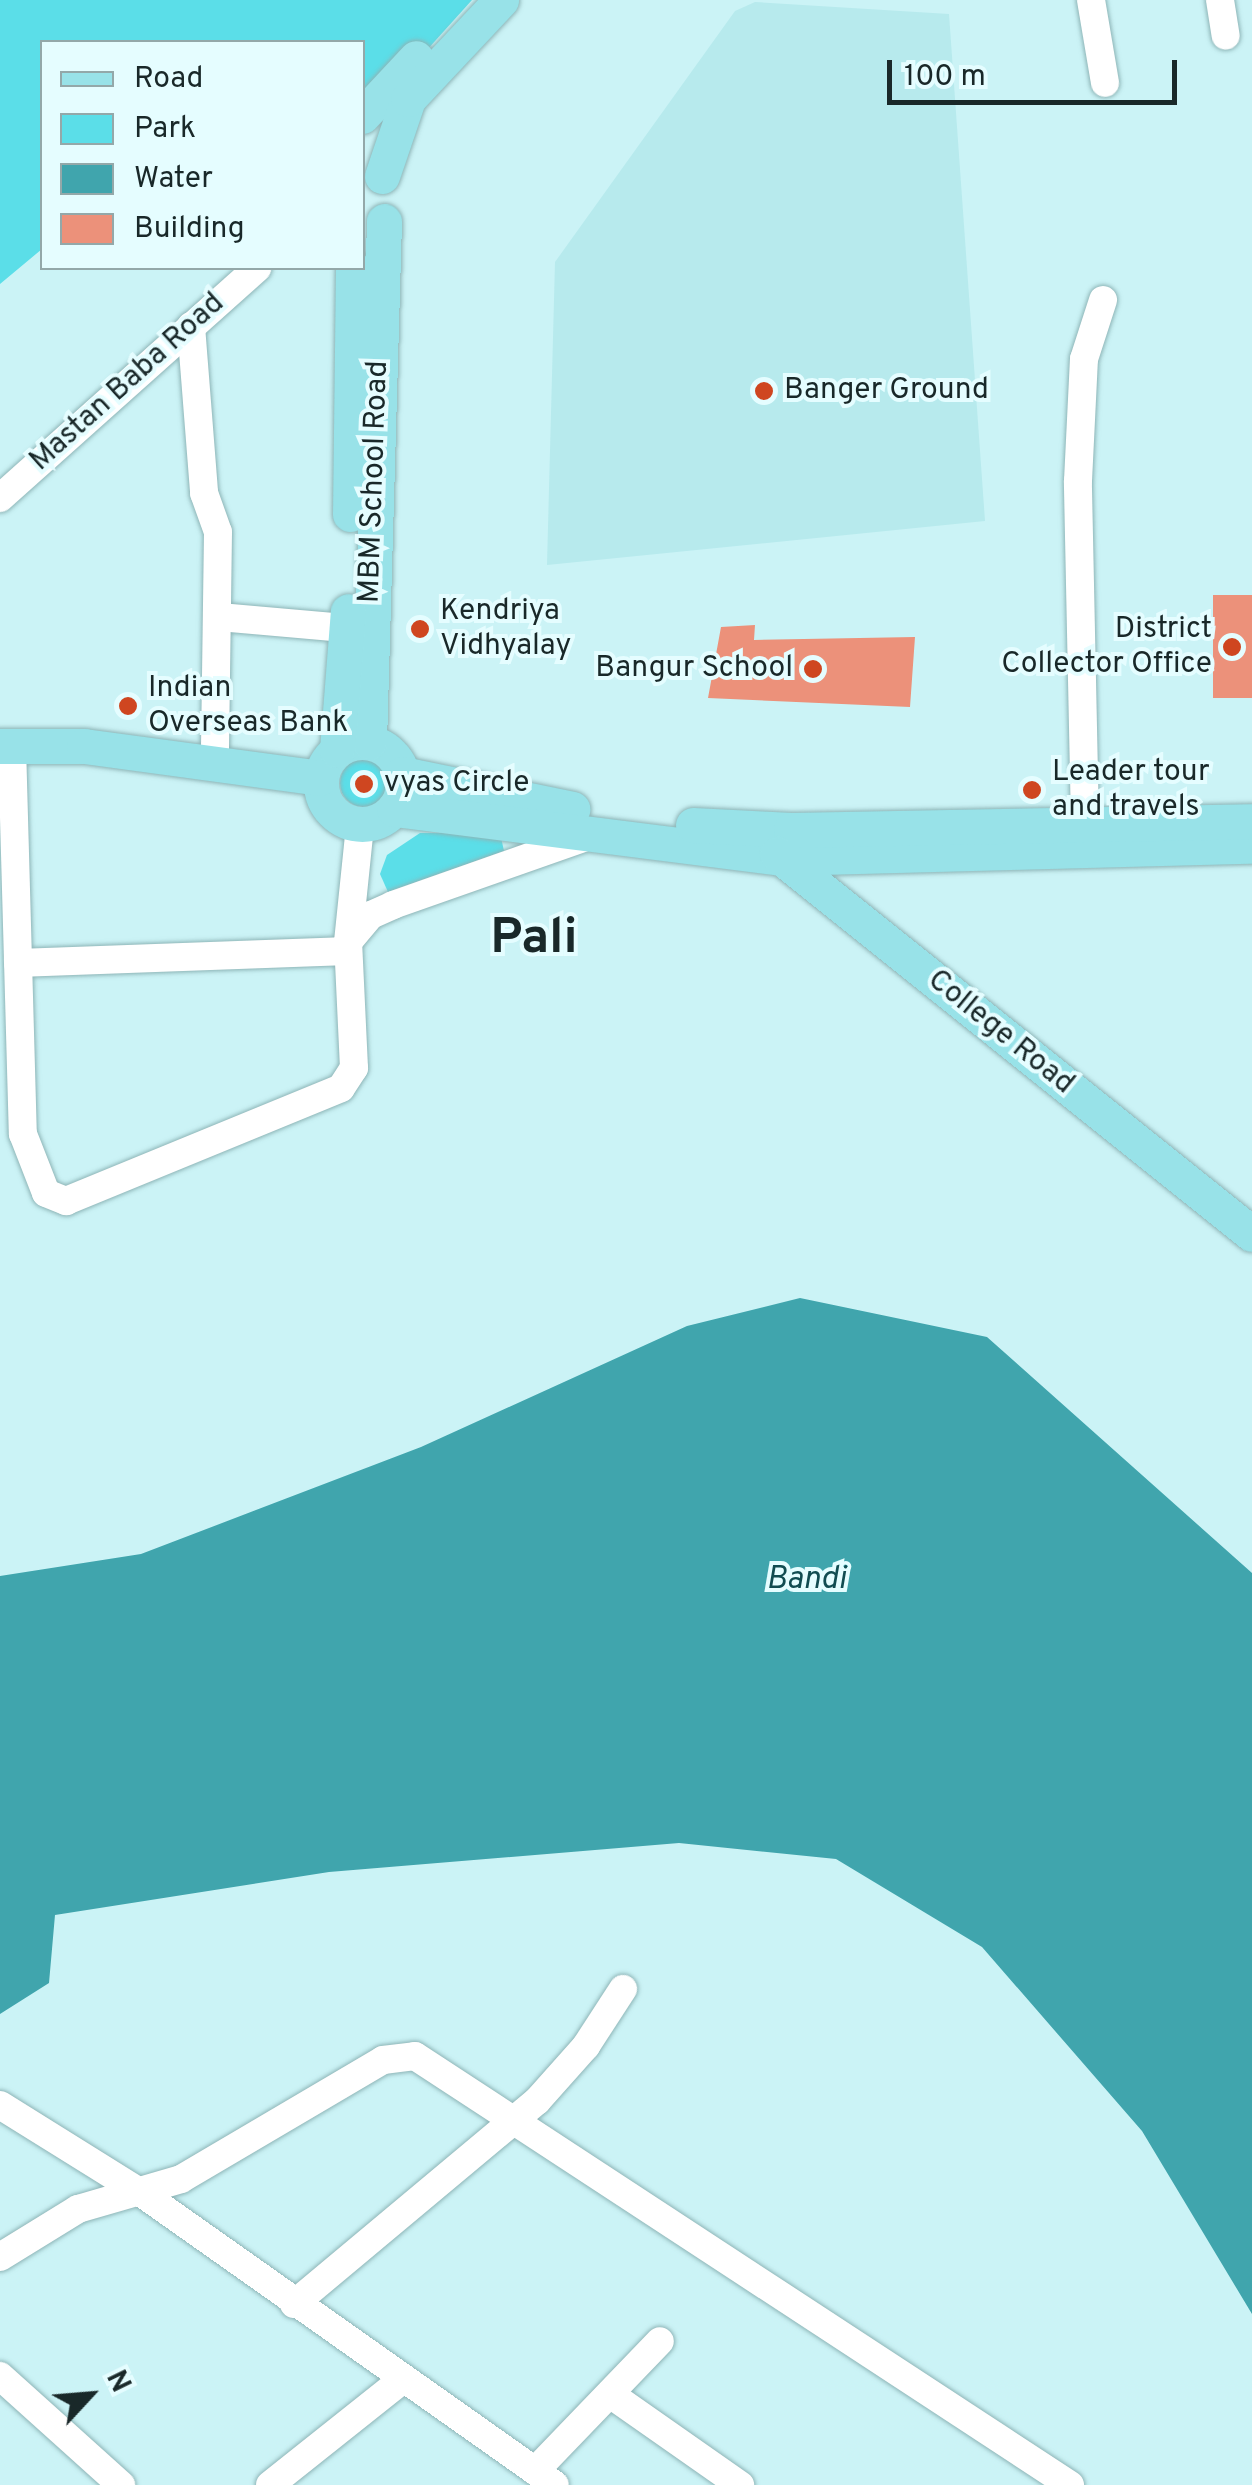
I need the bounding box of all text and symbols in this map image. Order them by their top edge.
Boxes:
legend [40,40,365,270]
scale bar [892,40,1182,102]
text: 100 m [904,59,986,96]
text: Road [134,61,203,98]
text: Park [134,111,196,148]
text: Water [134,161,213,198]
text: Building [134,211,245,248]
street label: Mastan Baba Road [23,286,233,480]
street label: MBM School Road [353,360,397,604]
place label: Banger Ground [784,373,989,409]
marker: Banger Ground [753,380,775,402]
place label: Kendriya Vidhyalay [440,594,571,664]
place label: District Collector Office [1001,612,1212,682]
marker: Kendriya Vidhyalay [409,618,431,640]
marker: District Collector Office [1221,636,1243,658]
place label: Bangur School [595,651,793,687]
marker: Bangur School [802,658,824,680]
place label: Indian Overseas Bank [148,671,348,742]
marker: Indian Overseas Bank [117,695,139,717]
place label: Leader tour and travels [1052,755,1210,826]
place label: vyas Circle [384,766,529,802]
marker: vyas Circle [353,773,375,795]
marker: Leader tour and travels [1021,779,1043,801]
district label: Pali [490,910,578,970]
street label: College Road [919,963,1081,1103]
water label: Bandi [766,1561,846,1599]
north arrow [40,2345,140,2445]
text: N [96,2365,138,2399]

